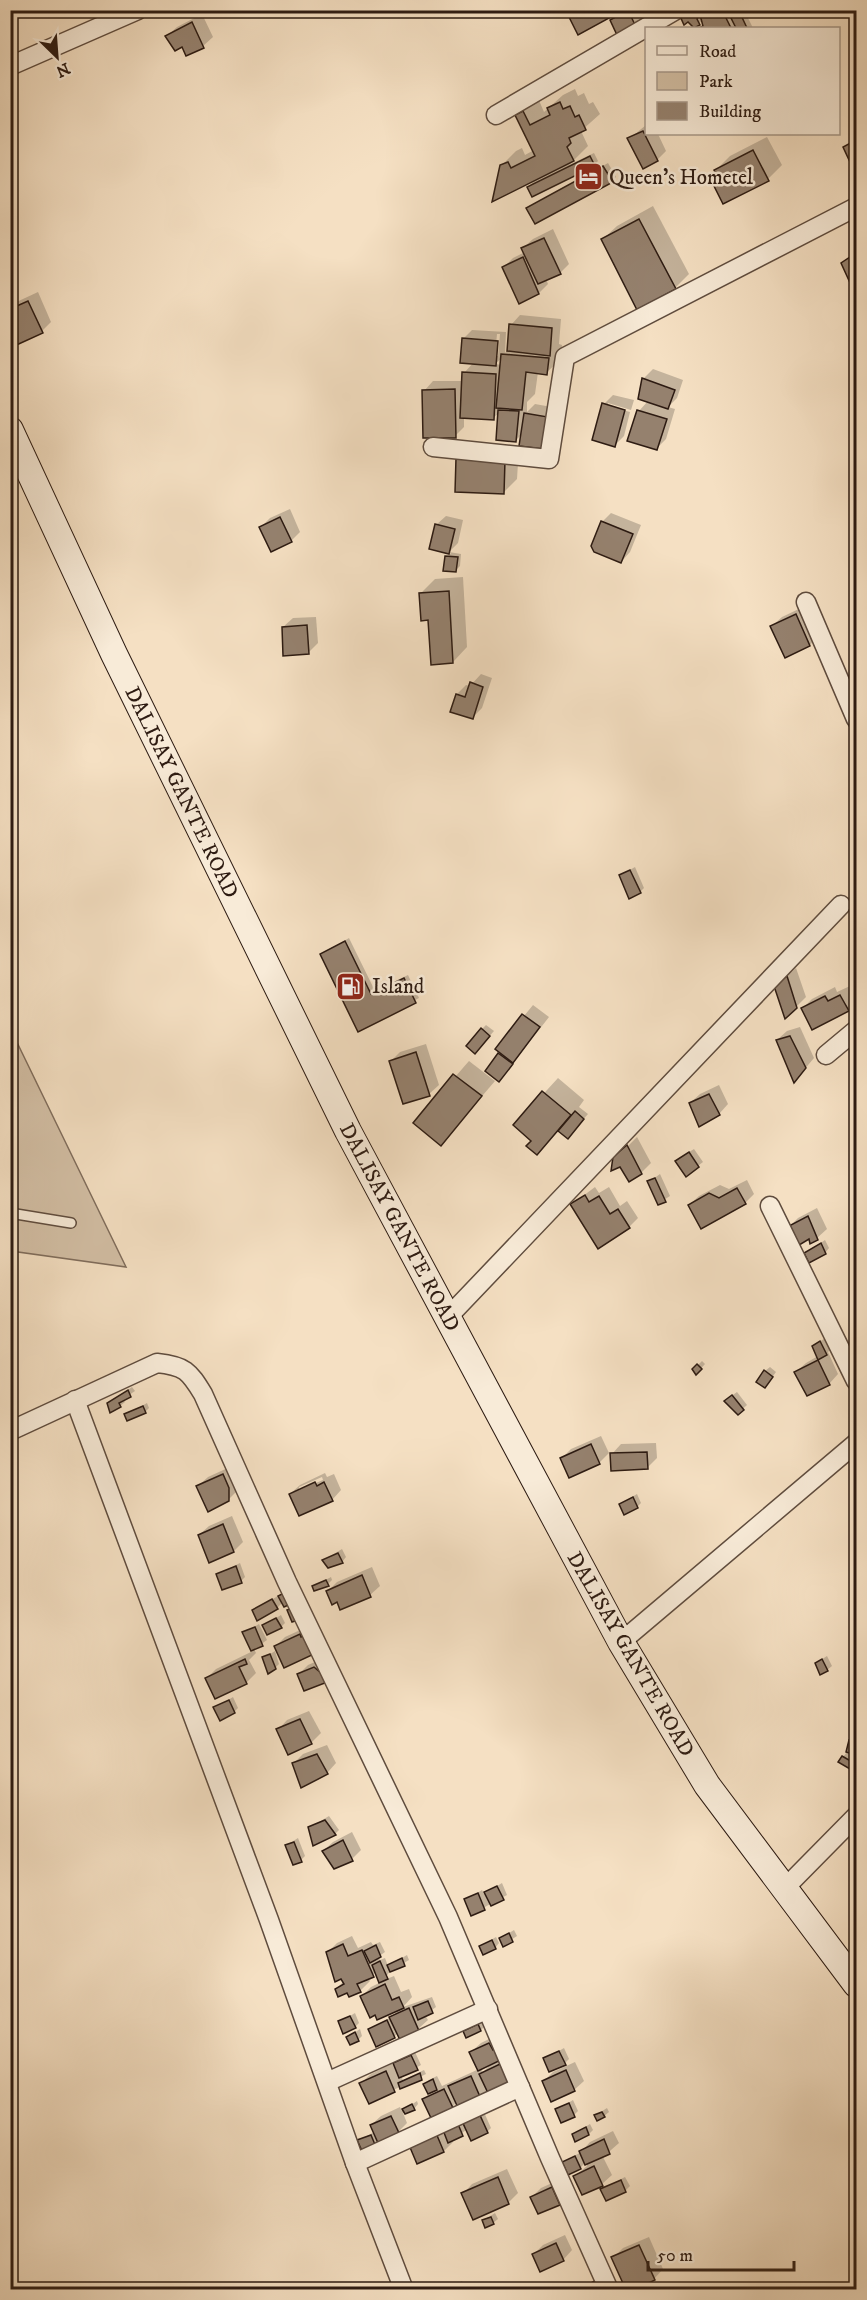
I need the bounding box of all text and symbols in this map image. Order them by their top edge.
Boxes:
north arrow [27,27,87,87]
legend [645,27,840,135]
text: Road [699,41,736,63]
text: N [53,58,73,82]
text: Park [699,71,733,93]
text: Building [699,101,761,123]
hotel icon: Queen's Hometel [572,161,604,193]
place label: Queen's Hometel [609,165,754,191]
street label: DALISAY GANTE ROAD [118,682,244,903]
fuel station icon: Island [335,970,367,1002]
place label: Island [372,974,425,1000]
street label: DALISAY GANTE ROAD [333,1119,465,1336]
street label: DALISAY GANTE ROAD [561,1547,699,1762]
scale bar [648,2234,794,2272]
text: 50 m [657,2245,693,2267]

